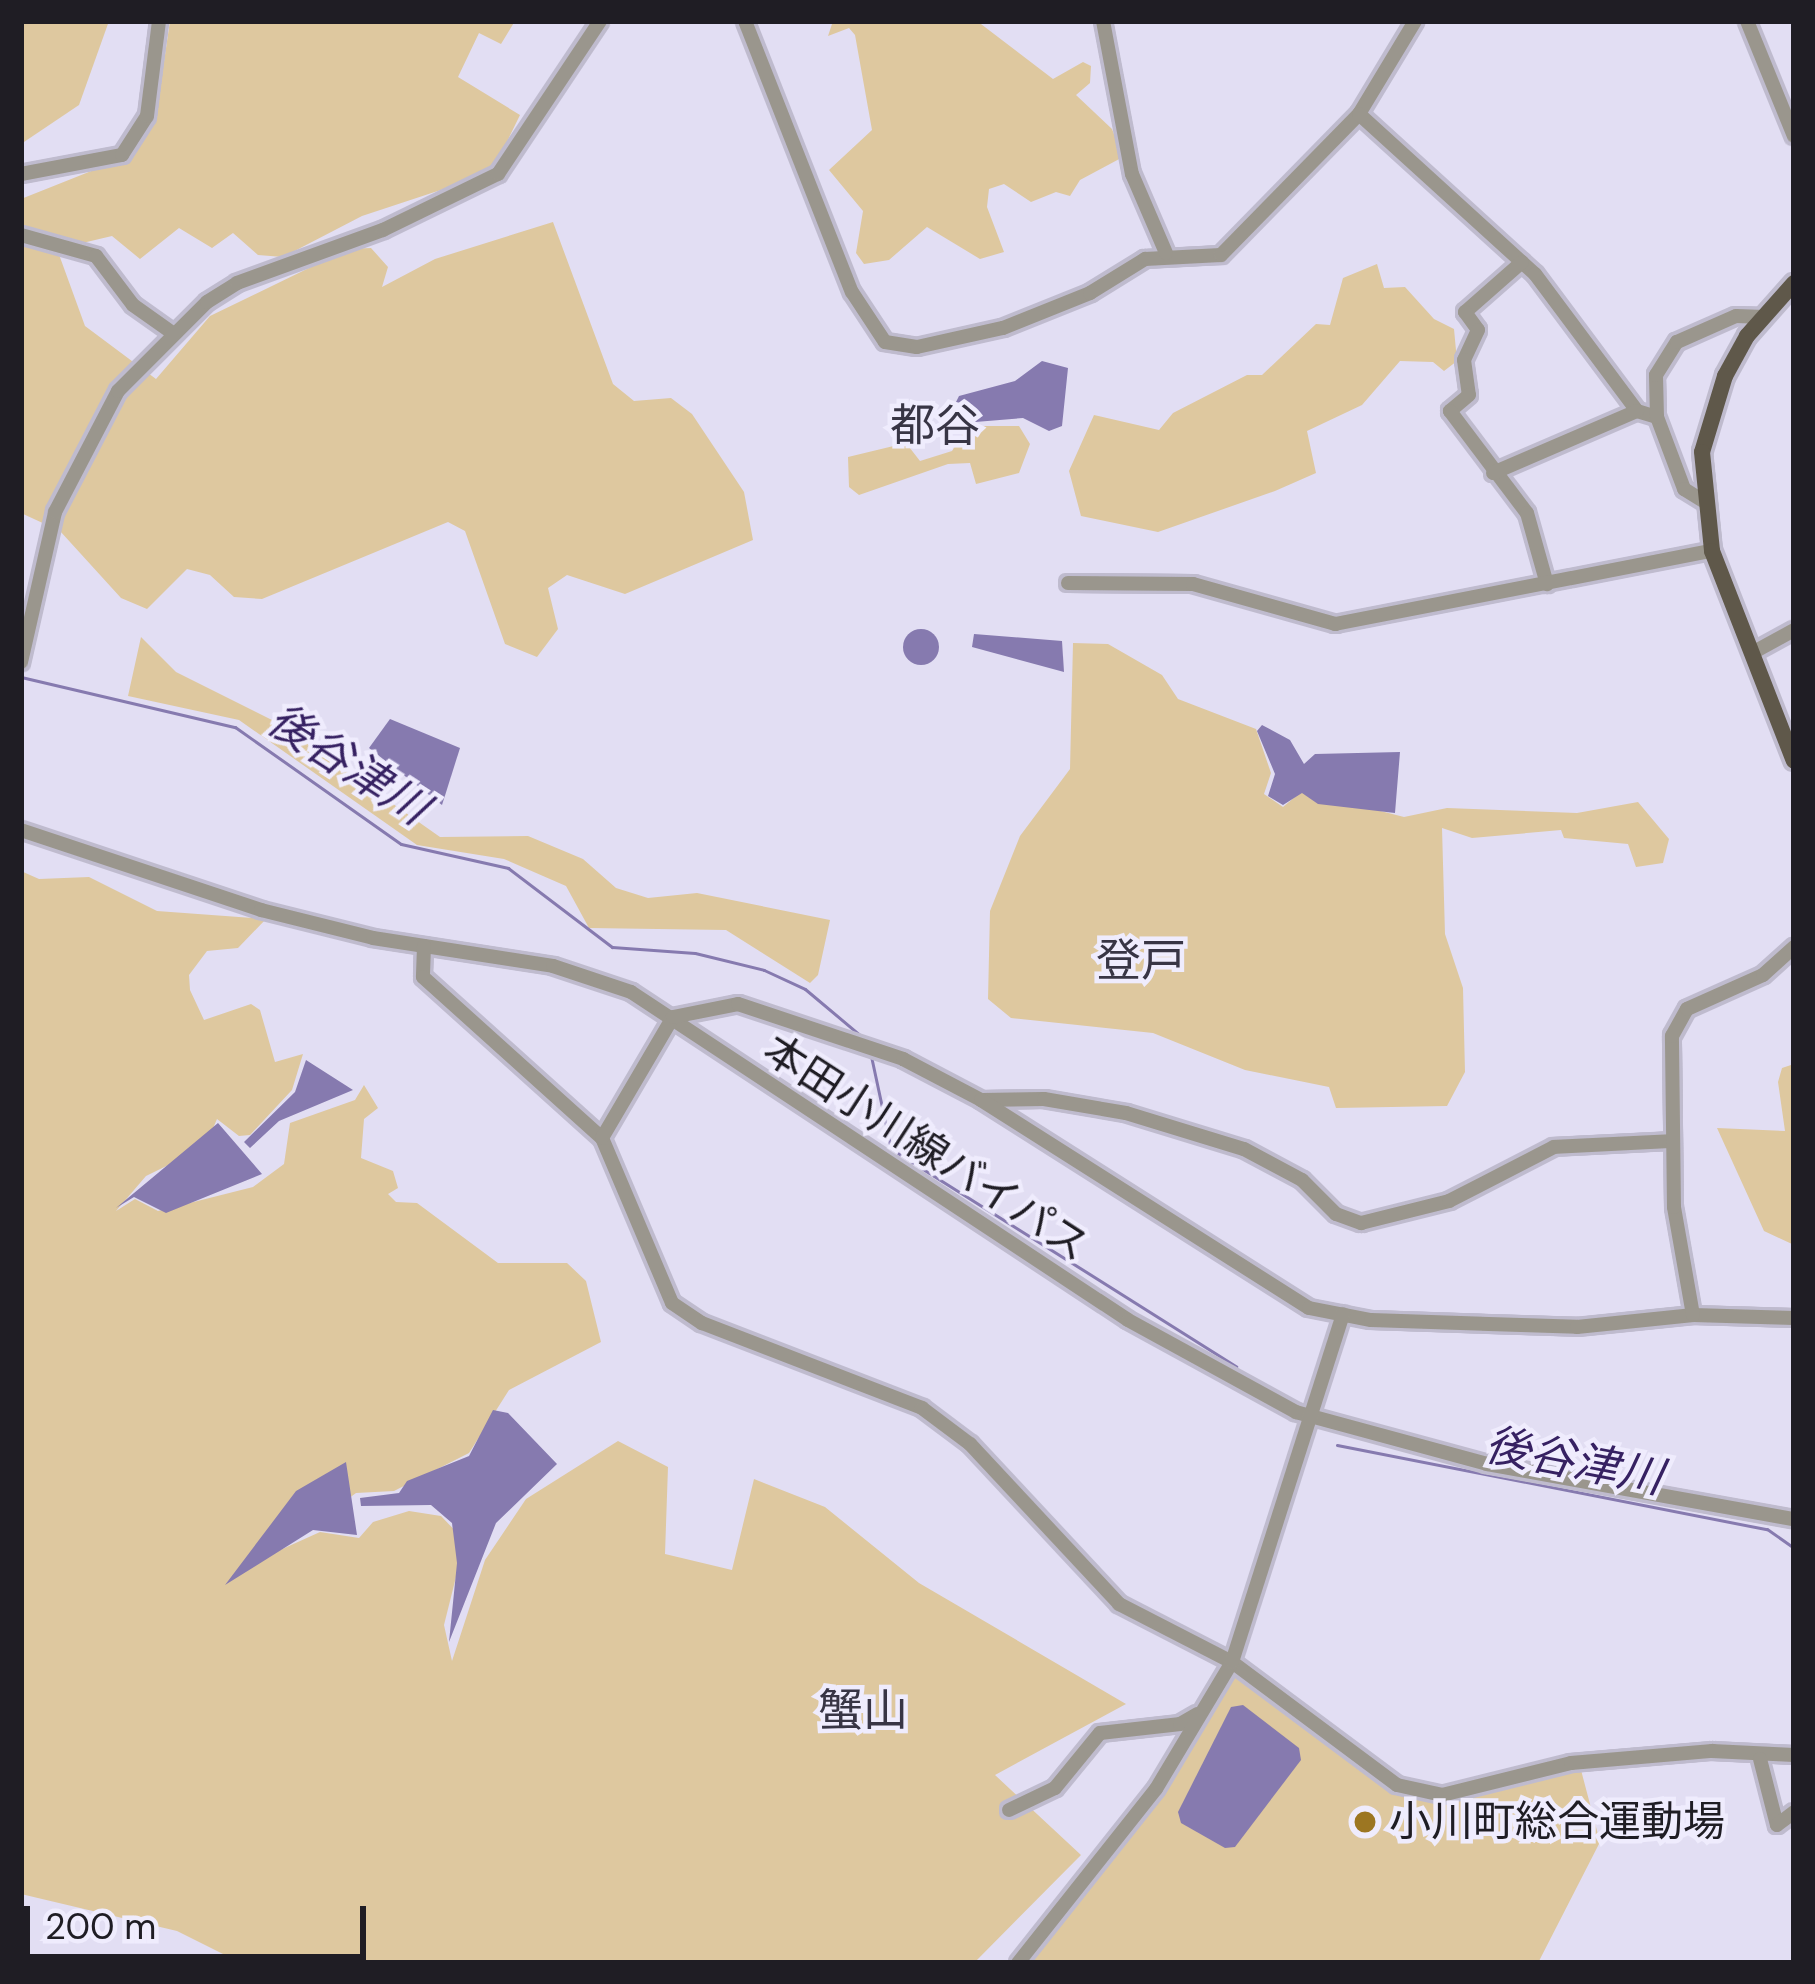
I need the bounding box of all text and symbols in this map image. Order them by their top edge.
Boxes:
district label: 都谷 [890,399,980,453]
water label: 後谷津川 [258,692,438,836]
district label: 登戸 [1096,934,1186,988]
street label: 本田小川線バイパス [754,1024,1098,1272]
water label: 後谷津川 [1481,1417,1667,1505]
district label: 蟹山 [818,1684,908,1738]
place label: 小川町総合運動場 [1389,1797,1725,1847]
marker: 小川町総合運動場 [1352,1809,1378,1835]
scale bar [30,1882,372,1956]
text: 200 m [45,1903,156,1950]

